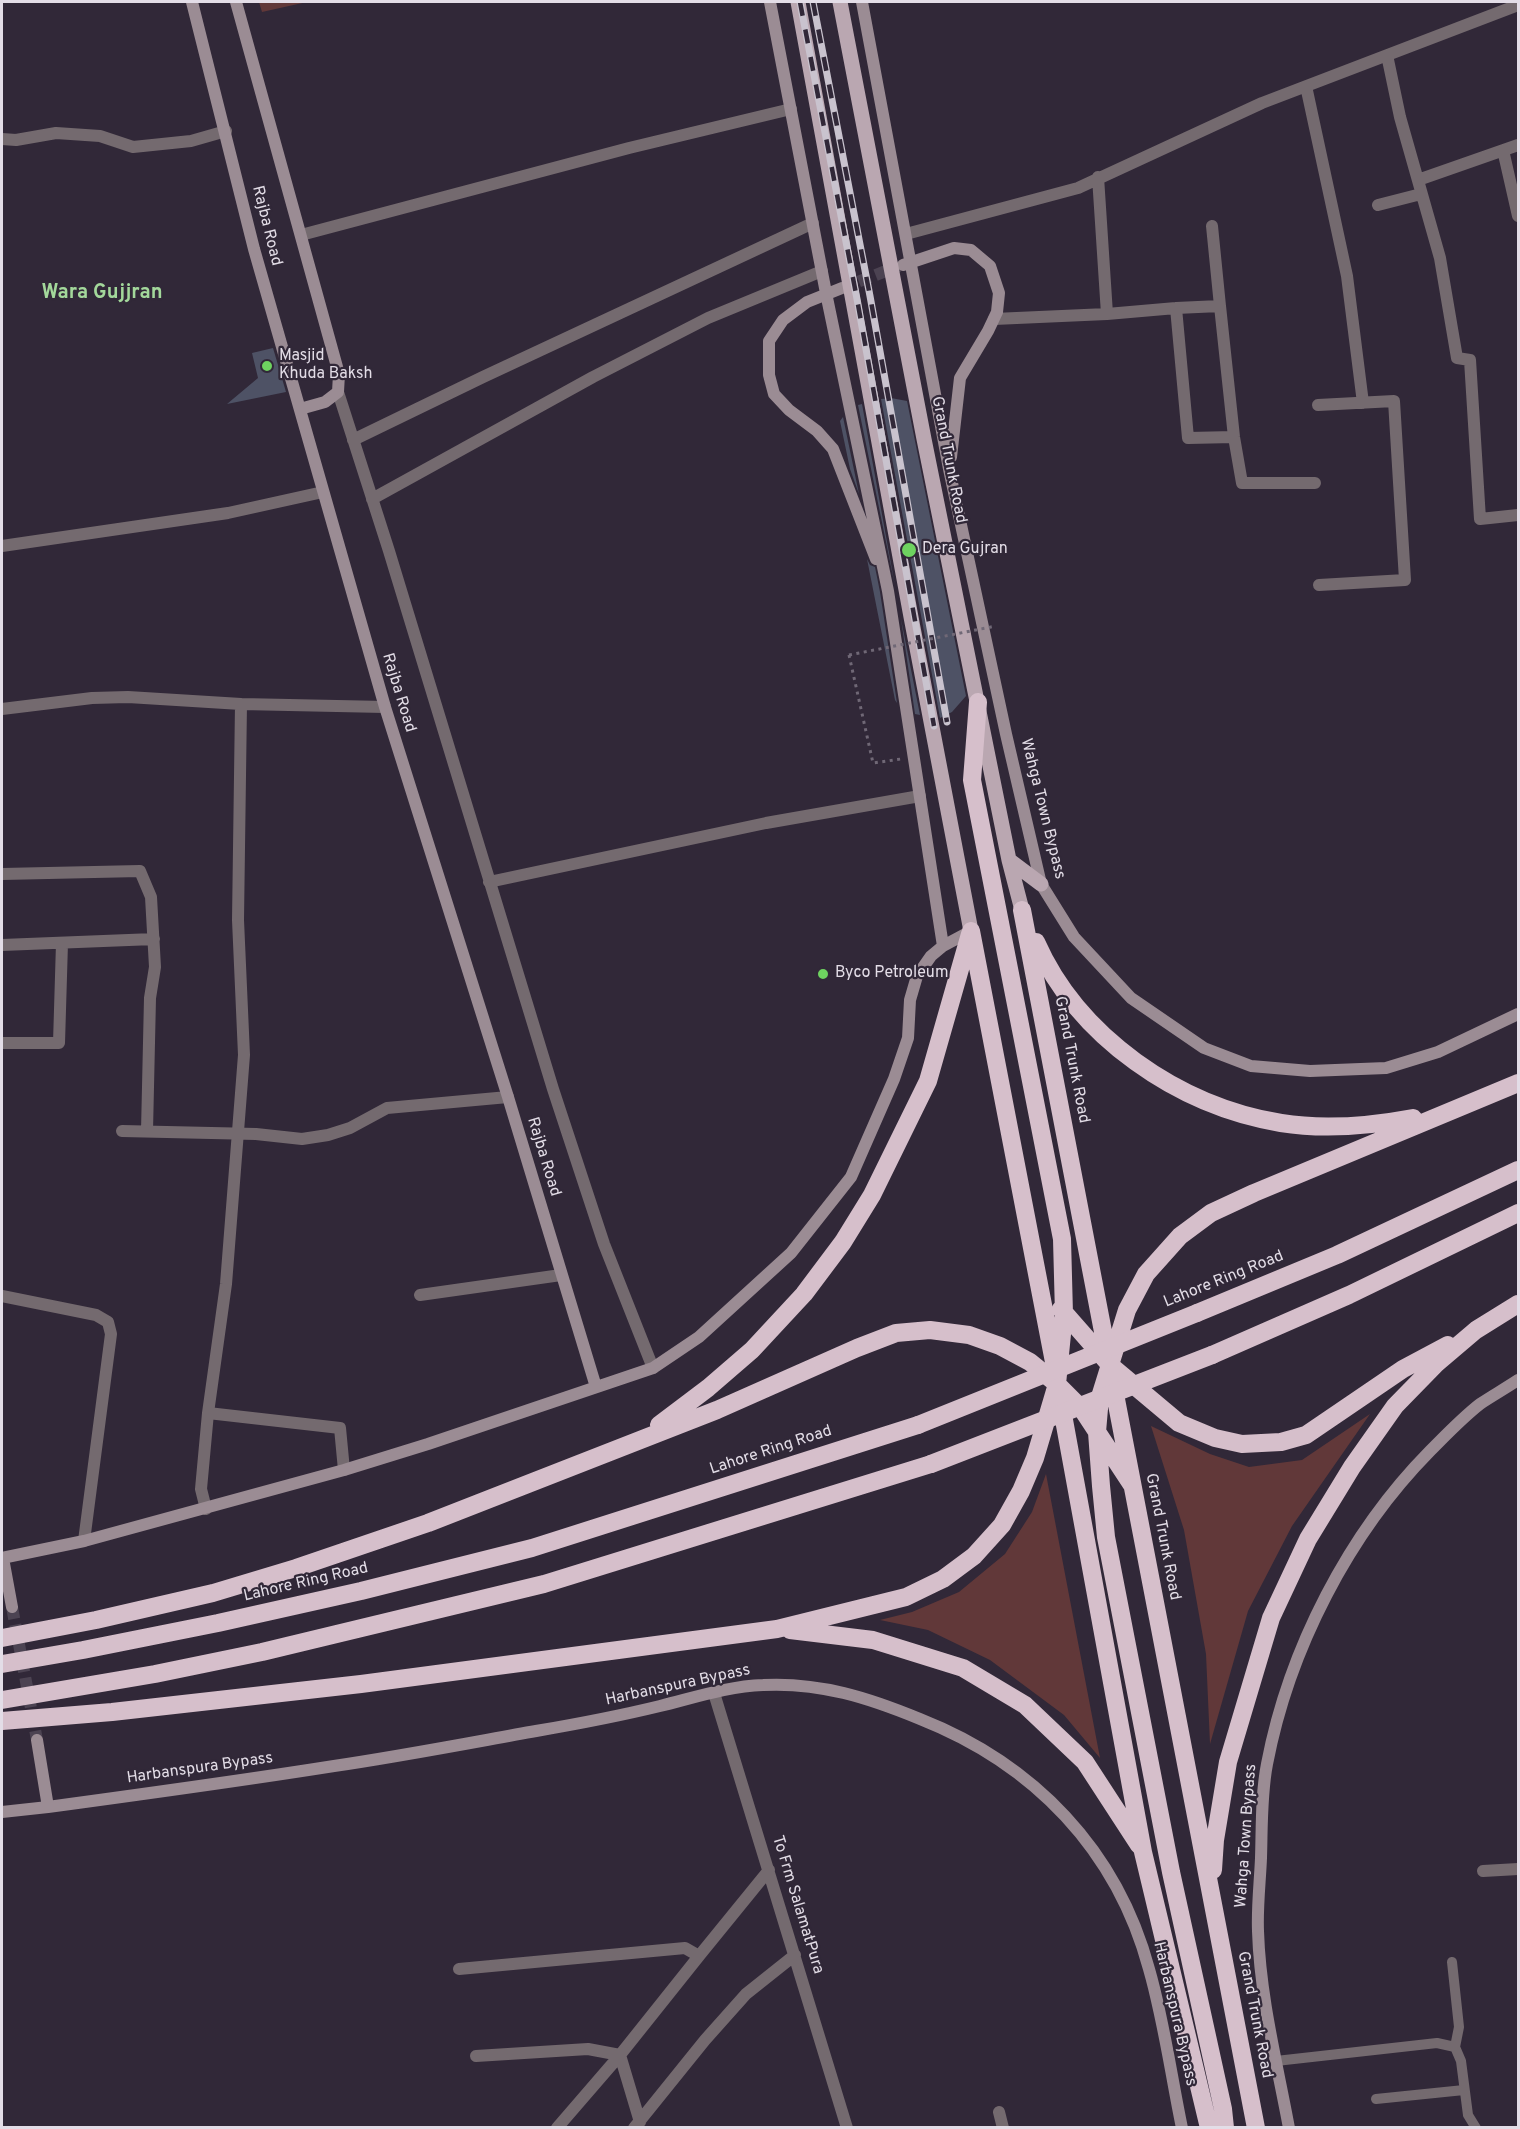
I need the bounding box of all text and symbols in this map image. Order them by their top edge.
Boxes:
street label: Rajba Road [247,184,285,268]
district label: Wara Gujjran [41,282,163,306]
place label: Masjid Khuda Baksh [279,347,372,385]
marker: Masjid Khuda Baksh [260,359,274,373]
street label: Grand Trunk Road [926,395,970,525]
place label: Dera Gujran [922,540,1008,560]
marker: Dera Gujran [900,541,918,559]
street label: Rajba Road [377,651,419,735]
street label: Wahga Town Bypass [1015,737,1069,881]
place label: Byco Petroleum [835,964,948,984]
marker: Byco Petroleum [816,967,830,981]
street label: Grand Trunk Road [1049,995,1093,1125]
street label: Rajba Road [522,1115,564,1199]
street label: Lahore Ring Road [1161,1247,1287,1313]
street label: Lahore Ring Road [707,1422,835,1480]
street label: Grand Trunk Road [1140,1472,1184,1602]
street label: Lahore Ring Road [242,1559,370,1607]
street label: Harbanspura Bypass [604,1661,752,1711]
street label: Harbanspura Bypass [126,1749,274,1789]
street label: Wahga Town Bypass [1232,1763,1262,1909]
street label: To Frm SalamatPura [767,1833,827,1977]
street label: Harbanspura Bypass [1148,1940,1200,2088]
street label: Grand Trunk Road [1232,1950,1276,2080]

